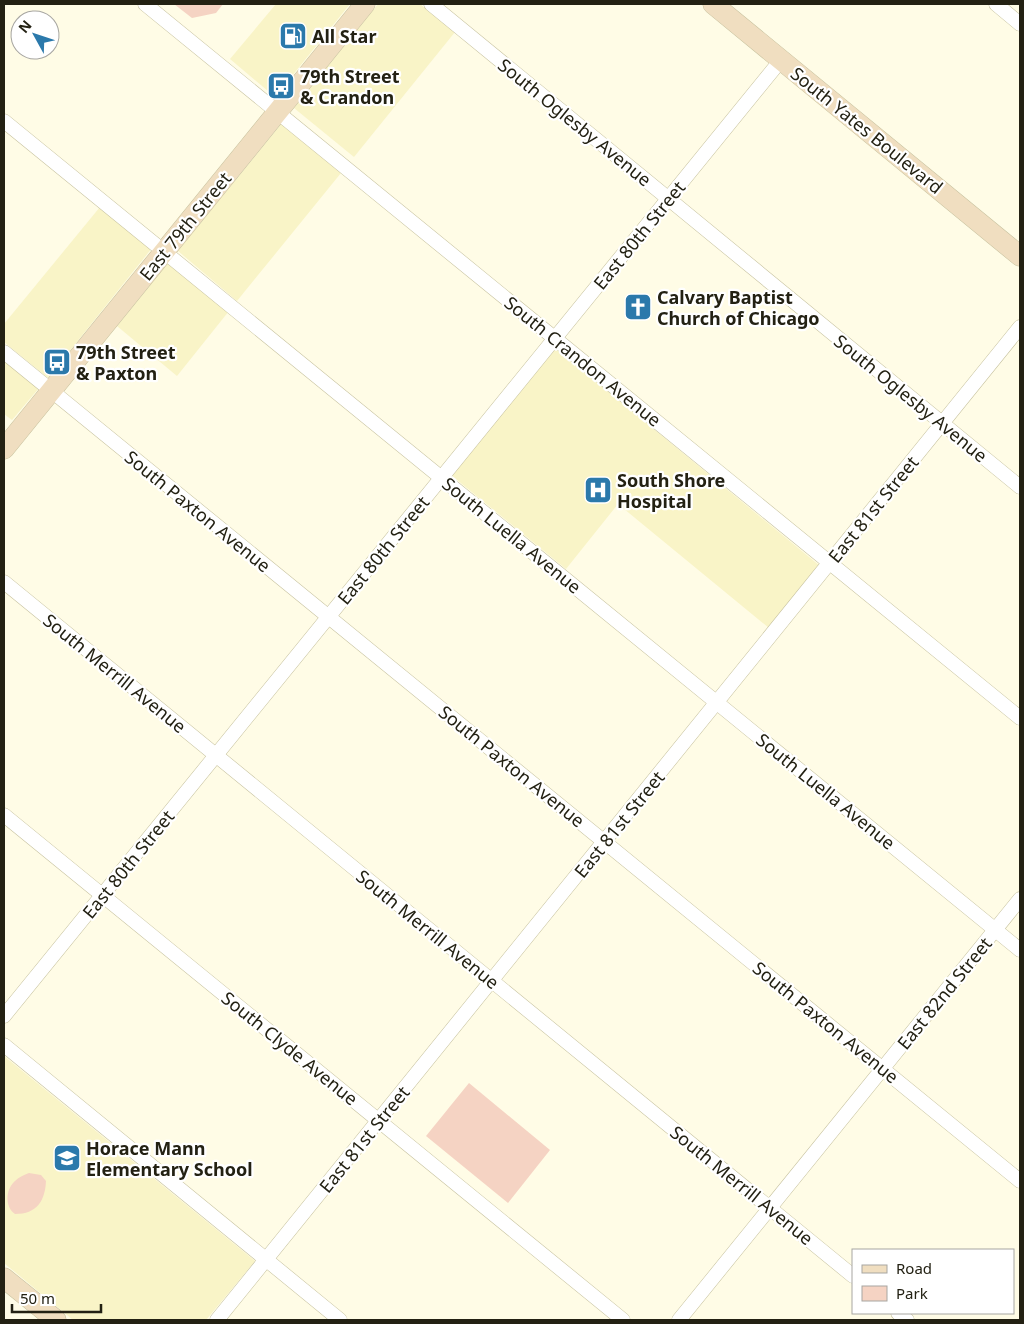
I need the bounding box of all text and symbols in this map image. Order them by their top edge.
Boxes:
north arrow [10,10,60,60]
text: N [14,16,36,37]
fuel station icon: All Star [278,21,308,51]
place label: All Star [312,24,376,48]
street label: South Oglesby Avenue [493,53,657,191]
street label: South Yates Boulevard [786,61,948,199]
place label: 79th Street & Crandon [300,64,400,109]
bus stop icon: 79th Street & Crandon [266,71,296,101]
street label: East 79th Street [134,166,237,285]
street label: East 80th Street [588,175,691,294]
place label: Calvary Baptist Church of Chicago [657,285,820,330]
street label: South Crandon Avenue [500,290,666,432]
church icon: Calvary Baptist Church of Chicago [623,292,653,322]
street label: South Oglesby Avenue [829,329,993,467]
place label: 79th Street & Paxton [76,340,176,385]
bus stop icon: 79th Street & Paxton [42,347,72,377]
street label: South Paxton Avenue [120,445,276,577]
street label: East 81st Street [823,450,924,567]
place label: South Shore Hospital [617,468,725,513]
street label: South Luella Avenue [438,471,586,599]
hospital icon: South Shore Hospital [583,475,613,505]
street label: East 80th Street [332,490,435,609]
street label: South Merrill Avenue [39,608,191,738]
street label: South Paxton Avenue [434,700,590,832]
street label: South Luella Avenue [752,727,900,855]
street label: East 81st Street [569,765,670,882]
street label: East 80th Street [77,804,180,923]
street label: South Merrill Avenue [352,864,504,994]
street label: East 82nd Street [891,932,997,1054]
street label: South Paxton Avenue [748,956,904,1088]
street label: South Clyde Avenue [217,986,363,1110]
street label: East 81st Street [314,1080,415,1197]
street label: South Merrill Avenue [666,1120,818,1250]
place label: Horace Mann Elementary School [86,1136,253,1181]
school or university icon: Horace Mann Elementary School [52,1143,82,1173]
legend [852,1249,1014,1314]
text: Road [896,1258,932,1278]
scale bar [12,1282,101,1314]
text: Park [896,1283,928,1303]
text: 50 m [20,1288,55,1308]

